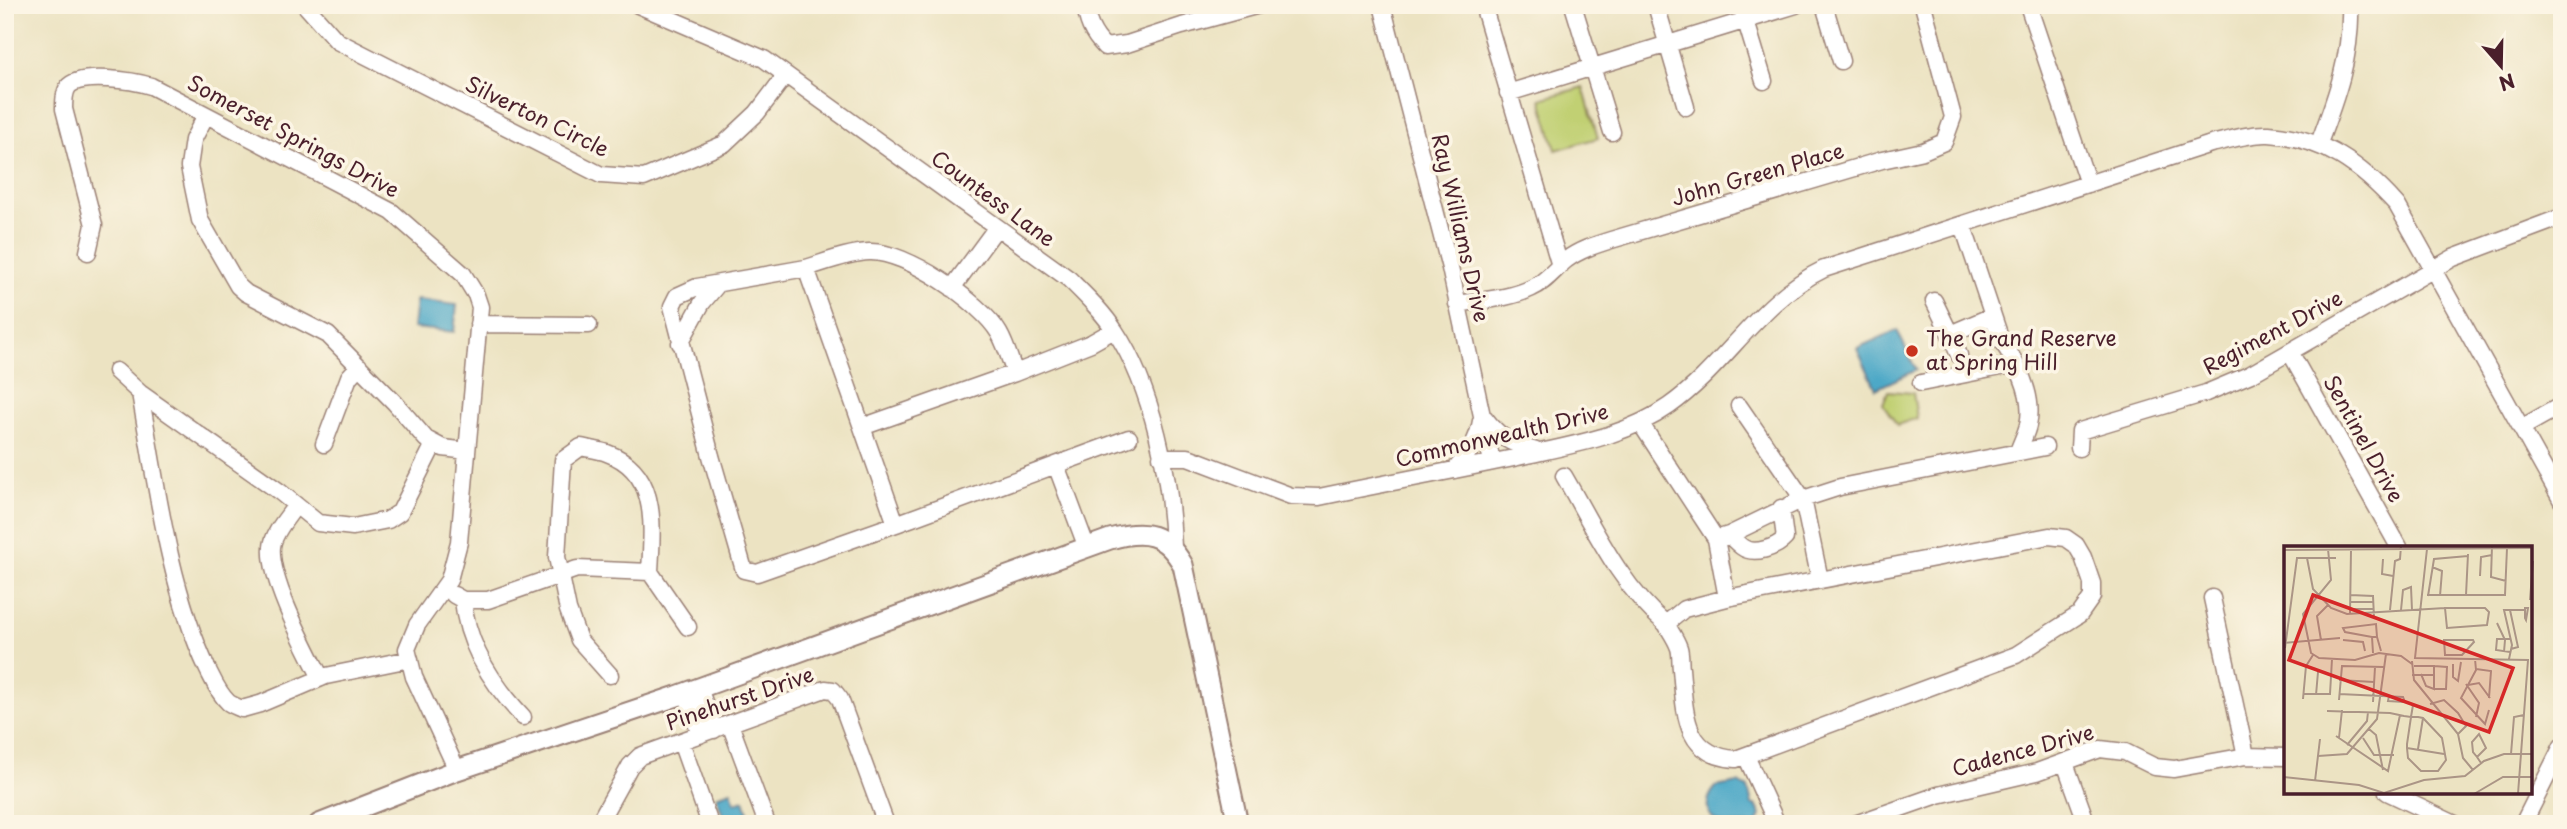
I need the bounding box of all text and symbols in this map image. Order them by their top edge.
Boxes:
north arrow [2466,32,2536,102]
street label: Somerset Springs Drive [182,66,405,205]
street label: Silverton Circle [461,67,615,164]
text: N [2495,67,2519,99]
street label: Ray Williams Drive [1425,130,1499,325]
street label: John Green Place [1667,133,1847,213]
street label: Countess Lane [925,141,1063,254]
street label: Regiment Drive [2196,281,2348,382]
place label: The Grand Reserve at Spring Hill [1926,321,2117,377]
marker: The Grand Reserve at Spring Hill [1904,343,1920,359]
street label: Sentinel Drive [2317,369,2413,508]
street label: Commonwealth Drive [1392,394,1611,474]
inset map [2284,546,2532,794]
street label: Pinehurst Drive [661,657,818,737]
street label: Cadence Drive [1948,715,2097,783]

